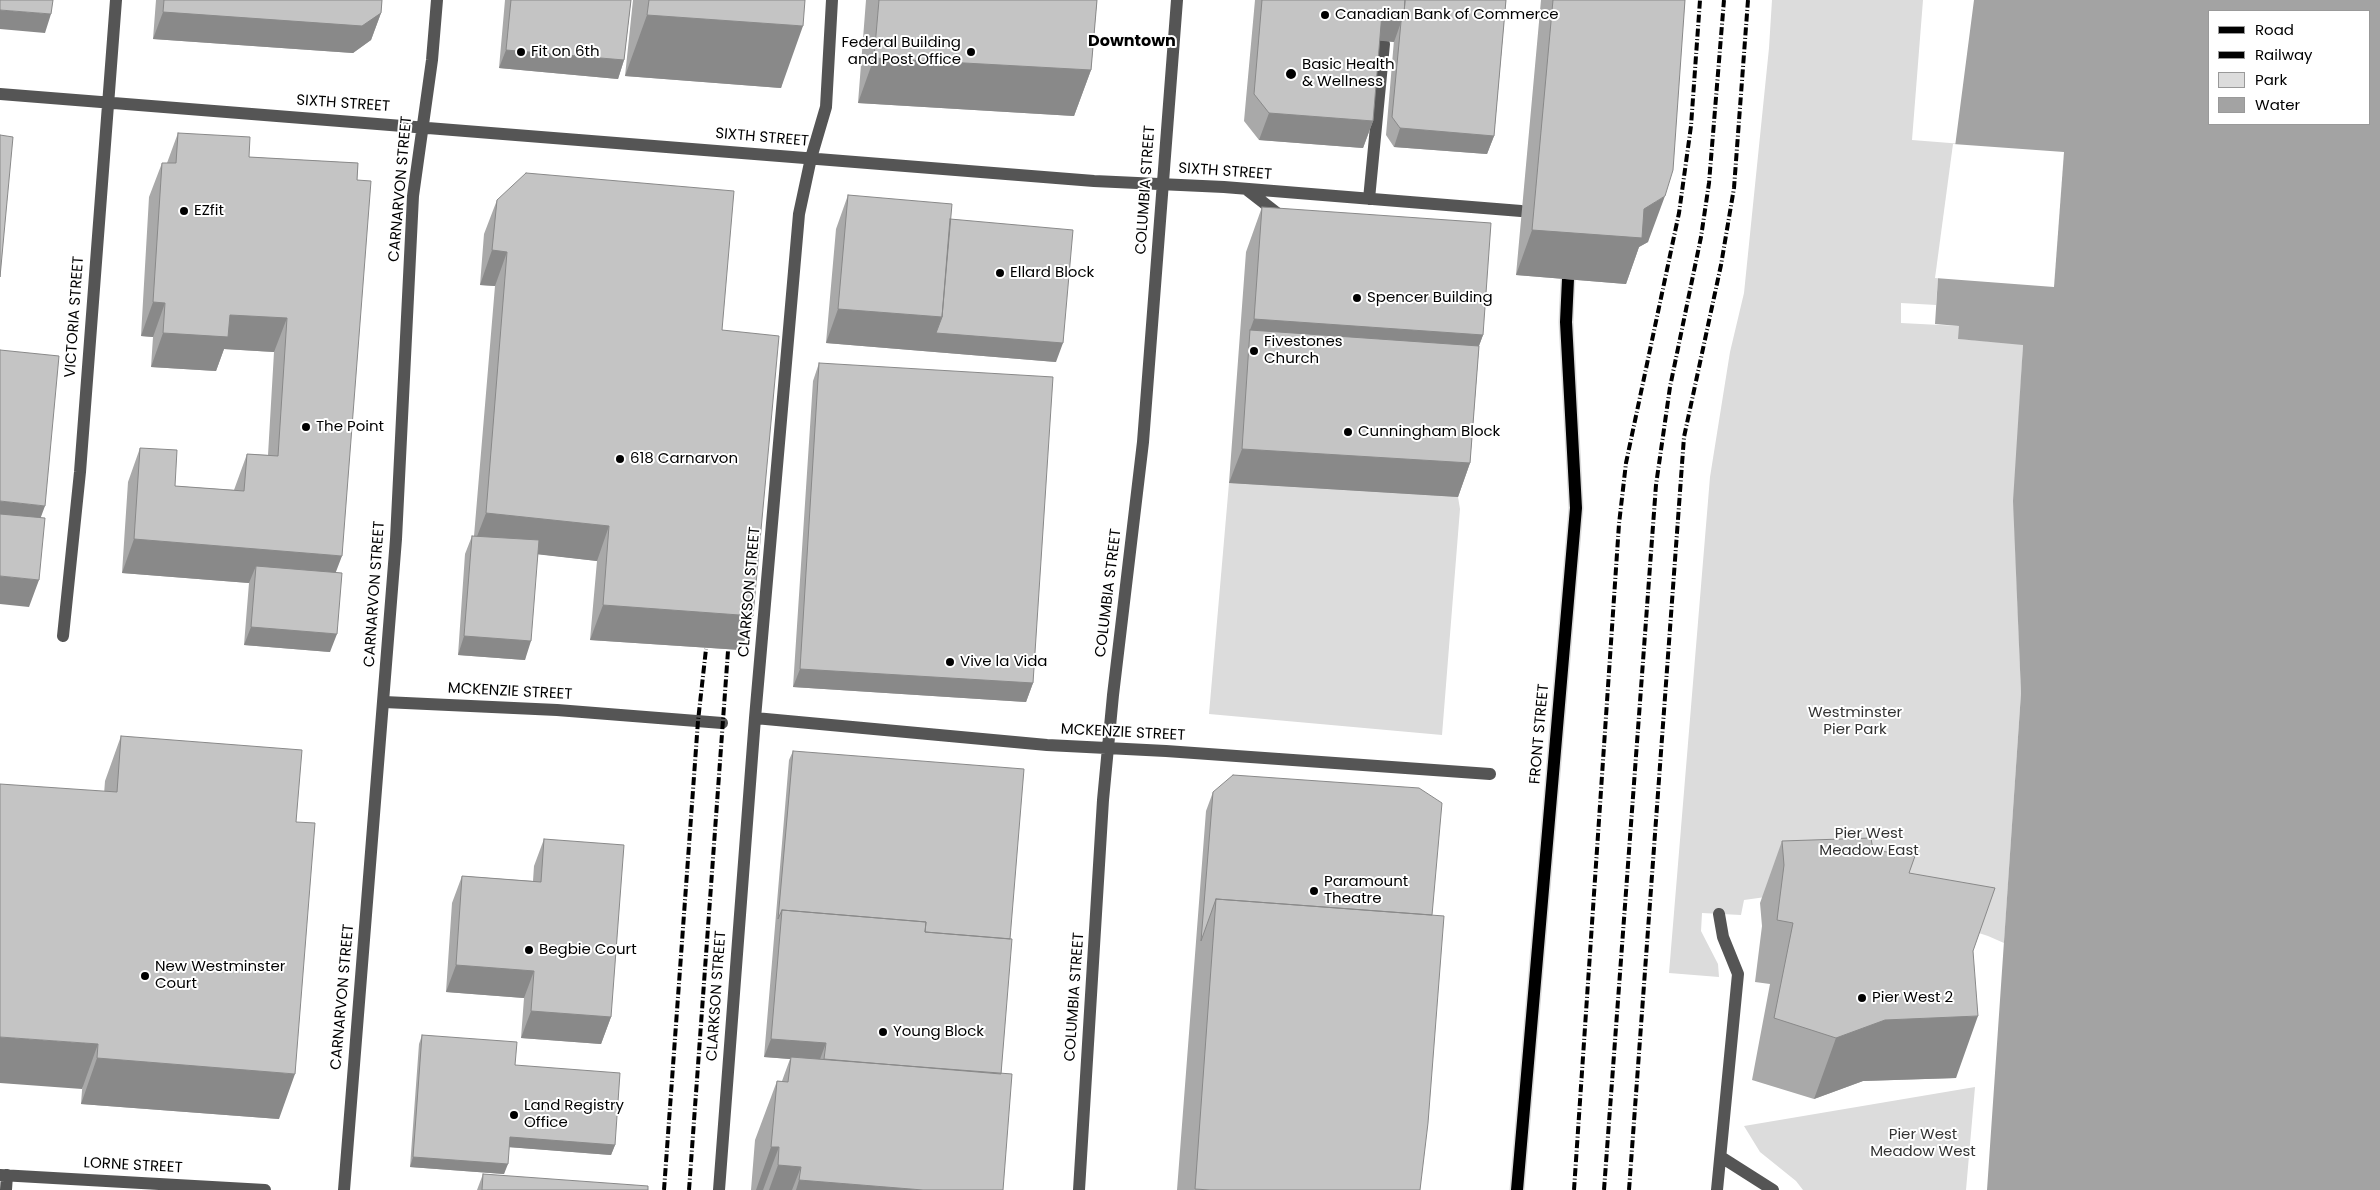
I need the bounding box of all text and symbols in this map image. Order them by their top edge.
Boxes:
place label: Canadian Bank of Commerce [1335,6,1559,24]
marker: Canadian Bank of Commerce [1319,9,1331,21]
legend [2208,10,2370,125]
text: Road [2255,19,2294,40]
district label: Downtown [1088,32,1176,52]
place label: Federal Building and Post Office [842,34,961,69]
place label: Fit on 6th [531,43,600,61]
text: Railway [2255,44,2313,65]
marker: Fit on 6th [515,46,527,58]
marker: Federal Building and Post Office [965,46,977,58]
place label: Basic Health & Wellness [1302,56,1395,91]
marker: Basic Health & Wellness [1284,67,1298,81]
text: Park [2255,69,2287,90]
street label: SIXTH STREET [296,92,390,116]
text: Water [2255,94,2300,115]
street label: CARNARVON STREET [386,115,416,263]
street label: SIXTH STREET [714,125,810,151]
street label: COLUMBIA STREET [1133,125,1159,255]
street label: SIXTH STREET [1178,160,1272,184]
place label: EZfit [194,202,224,220]
marker: EZfit [178,205,190,217]
street label: VICTORIA STREET [62,256,88,378]
place label: Ellard Block [1010,264,1094,282]
marker: Ellard Block [994,267,1006,279]
place label: Spencer Building [1367,289,1493,307]
marker: Spencer Building [1351,292,1363,304]
place label: Fivestones Church [1264,333,1343,368]
marker: Fivestones Church [1248,345,1260,357]
place label: The Point [316,418,384,436]
marker: The Point [300,421,312,433]
place label: Cunningham Block [1358,423,1500,441]
marker: Cunningham Block [1342,426,1354,438]
place label: 618 Carnarvon [630,450,738,468]
marker: 618 Carnarvon [614,453,626,465]
street label: CARNARVON STREET [361,520,389,668]
street label: CLARKSON STREET [735,526,765,658]
street label: COLUMBIA STREET [1092,528,1126,658]
place label: Vive la Vida [960,653,1047,671]
marker: Vive la Vida [944,656,956,668]
street label: MCKENZIE STREET [447,680,573,704]
street label: FRONT STREET [1527,683,1553,785]
park label: Westminster Pier Park [1808,704,1902,739]
street label: MCKENZIE STREET [1060,721,1186,745]
park label: Pier West Meadow East [1819,825,1919,860]
place label: Paramount Theatre [1324,873,1408,908]
marker: Paramount Theatre [1308,885,1320,897]
street label: CARNARVON STREET [328,923,358,1071]
street label: CLARKSON STREET [703,930,731,1062]
street label: COLUMBIA STREET [1062,932,1088,1062]
place label: Begbie Court [539,941,637,959]
marker: Begbie Court [523,944,535,956]
place label: New Westminster Court [155,958,285,993]
marker: New Westminster Court [139,970,151,982]
place label: Pier West 2 [1872,989,1953,1007]
marker: Pier West 2 [1856,992,1868,1004]
place label: Young Block [893,1023,984,1041]
marker: Young Block [877,1026,889,1038]
place label: Land Registry Office [524,1097,624,1132]
marker: Land Registry Office [508,1109,520,1121]
park label: Pier West Meadow West [1870,1126,1976,1161]
street label: LORNE STREET [83,1154,183,1178]

